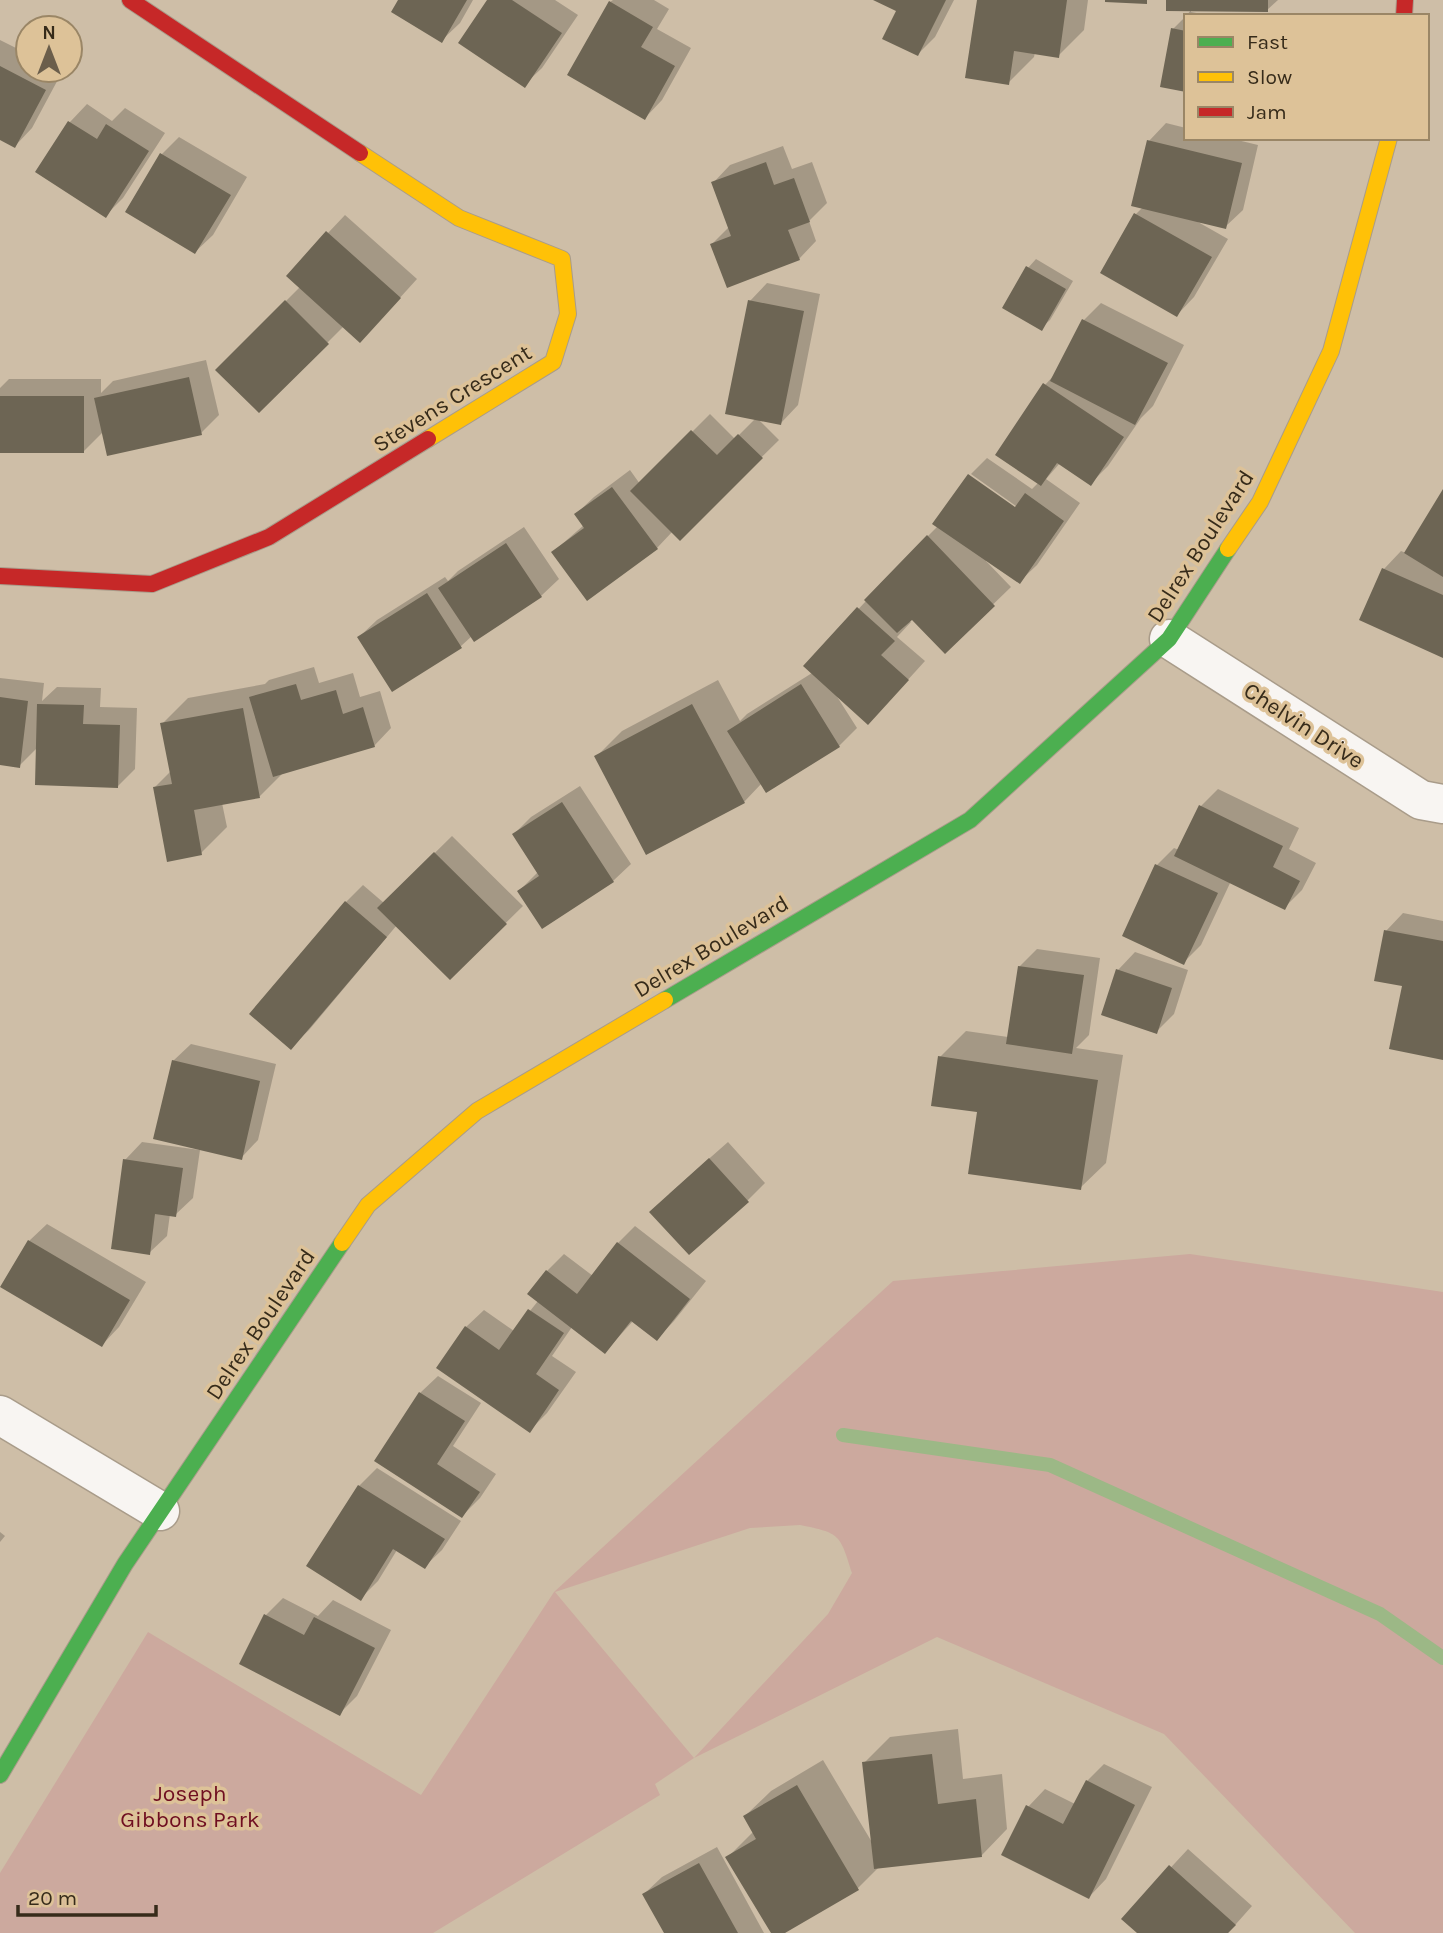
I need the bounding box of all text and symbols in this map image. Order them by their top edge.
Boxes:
north arrow [14,14,84,84]
legend [1184,14,1429,140]
text: N [42,22,56,44]
text: Fast [1247,30,1288,54]
text: Slow [1247,65,1292,89]
text: Jam [1247,100,1287,124]
street label: Stevens Crescent [368,339,537,458]
street label: Delrex Boulevard [1141,465,1260,627]
street label: Chelvin Drive [1239,677,1369,774]
street label: Delrex Boulevard [629,890,794,1003]
street label: Delrex Boulevard [200,1244,321,1405]
park label: Joseph Gibbons Park [120,1780,260,1833]
scale bar [18,1874,156,1918]
text: 20 m [28,1886,77,1910]

